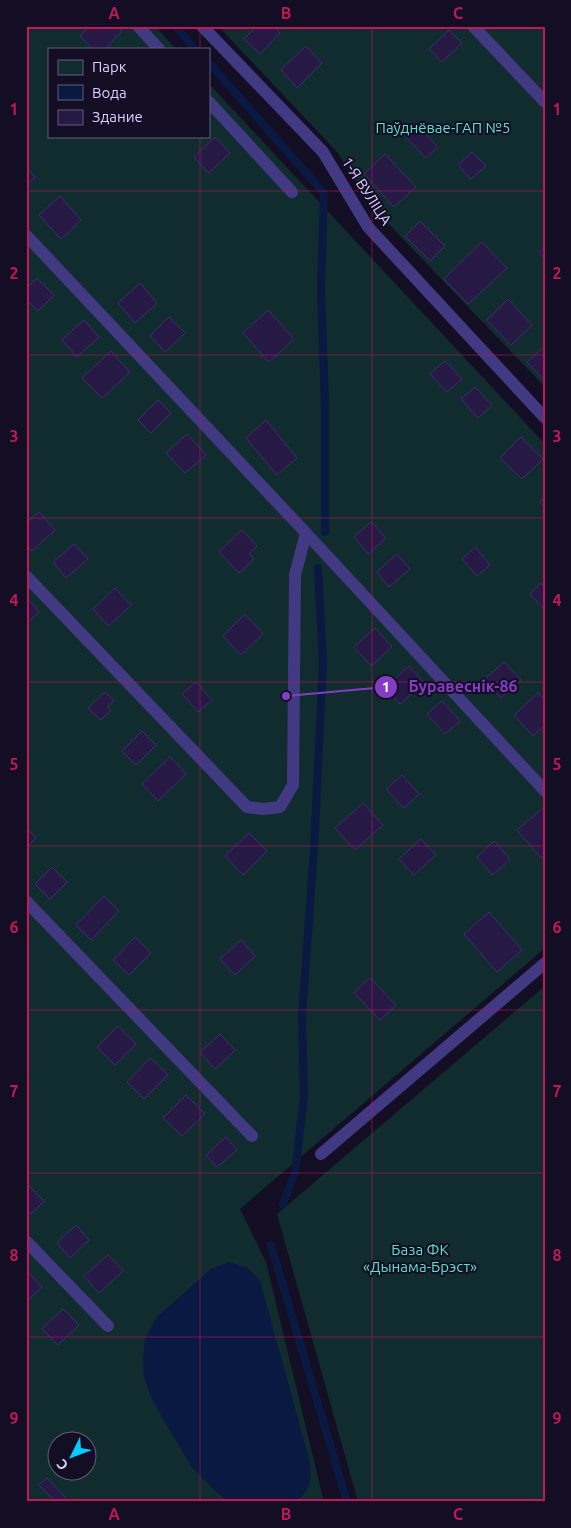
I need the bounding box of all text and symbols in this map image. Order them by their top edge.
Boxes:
text: A [108,4,120,22]
text: B [281,4,291,22]
text: C [453,4,463,22]
legend [48,48,210,138]
text: Парк [92,58,127,75]
text: Вода [92,84,127,101]
text: 1 [9,100,19,118]
text: 1 [552,100,562,118]
text: Здание [92,108,143,125]
park label: Паўднёвае-ГАП №5 [376,119,510,136]
street label: 1-Я ВУЛІЦА [339,154,395,228]
text: 2 [9,264,19,282]
text: 2 [552,264,562,282]
text: 3 [9,427,19,445]
text: 3 [552,427,562,445]
text: 4 [9,591,19,609]
text: 4 [552,591,562,609]
callout: Буравеснік-86 [373,671,527,702]
text: Буравеснік-86 [409,677,518,695]
text: 1 [382,678,390,695]
text: 5 [9,755,19,773]
text: 5 [552,755,562,773]
text: 6 [9,918,19,936]
text: 6 [552,918,562,936]
text: 7 [9,1082,19,1100]
text: 7 [552,1082,562,1100]
park label: База ФК «Дынама-Брэст» [363,1241,477,1275]
text: 8 [9,1246,19,1264]
text: 8 [552,1246,562,1264]
text: 9 [9,1409,19,1427]
text: 9 [552,1409,562,1427]
north arrow [48,1430,98,1480]
text: С [53,1456,71,1473]
text: A [108,1505,120,1523]
text: B [281,1505,291,1523]
text: C [453,1505,463,1523]

